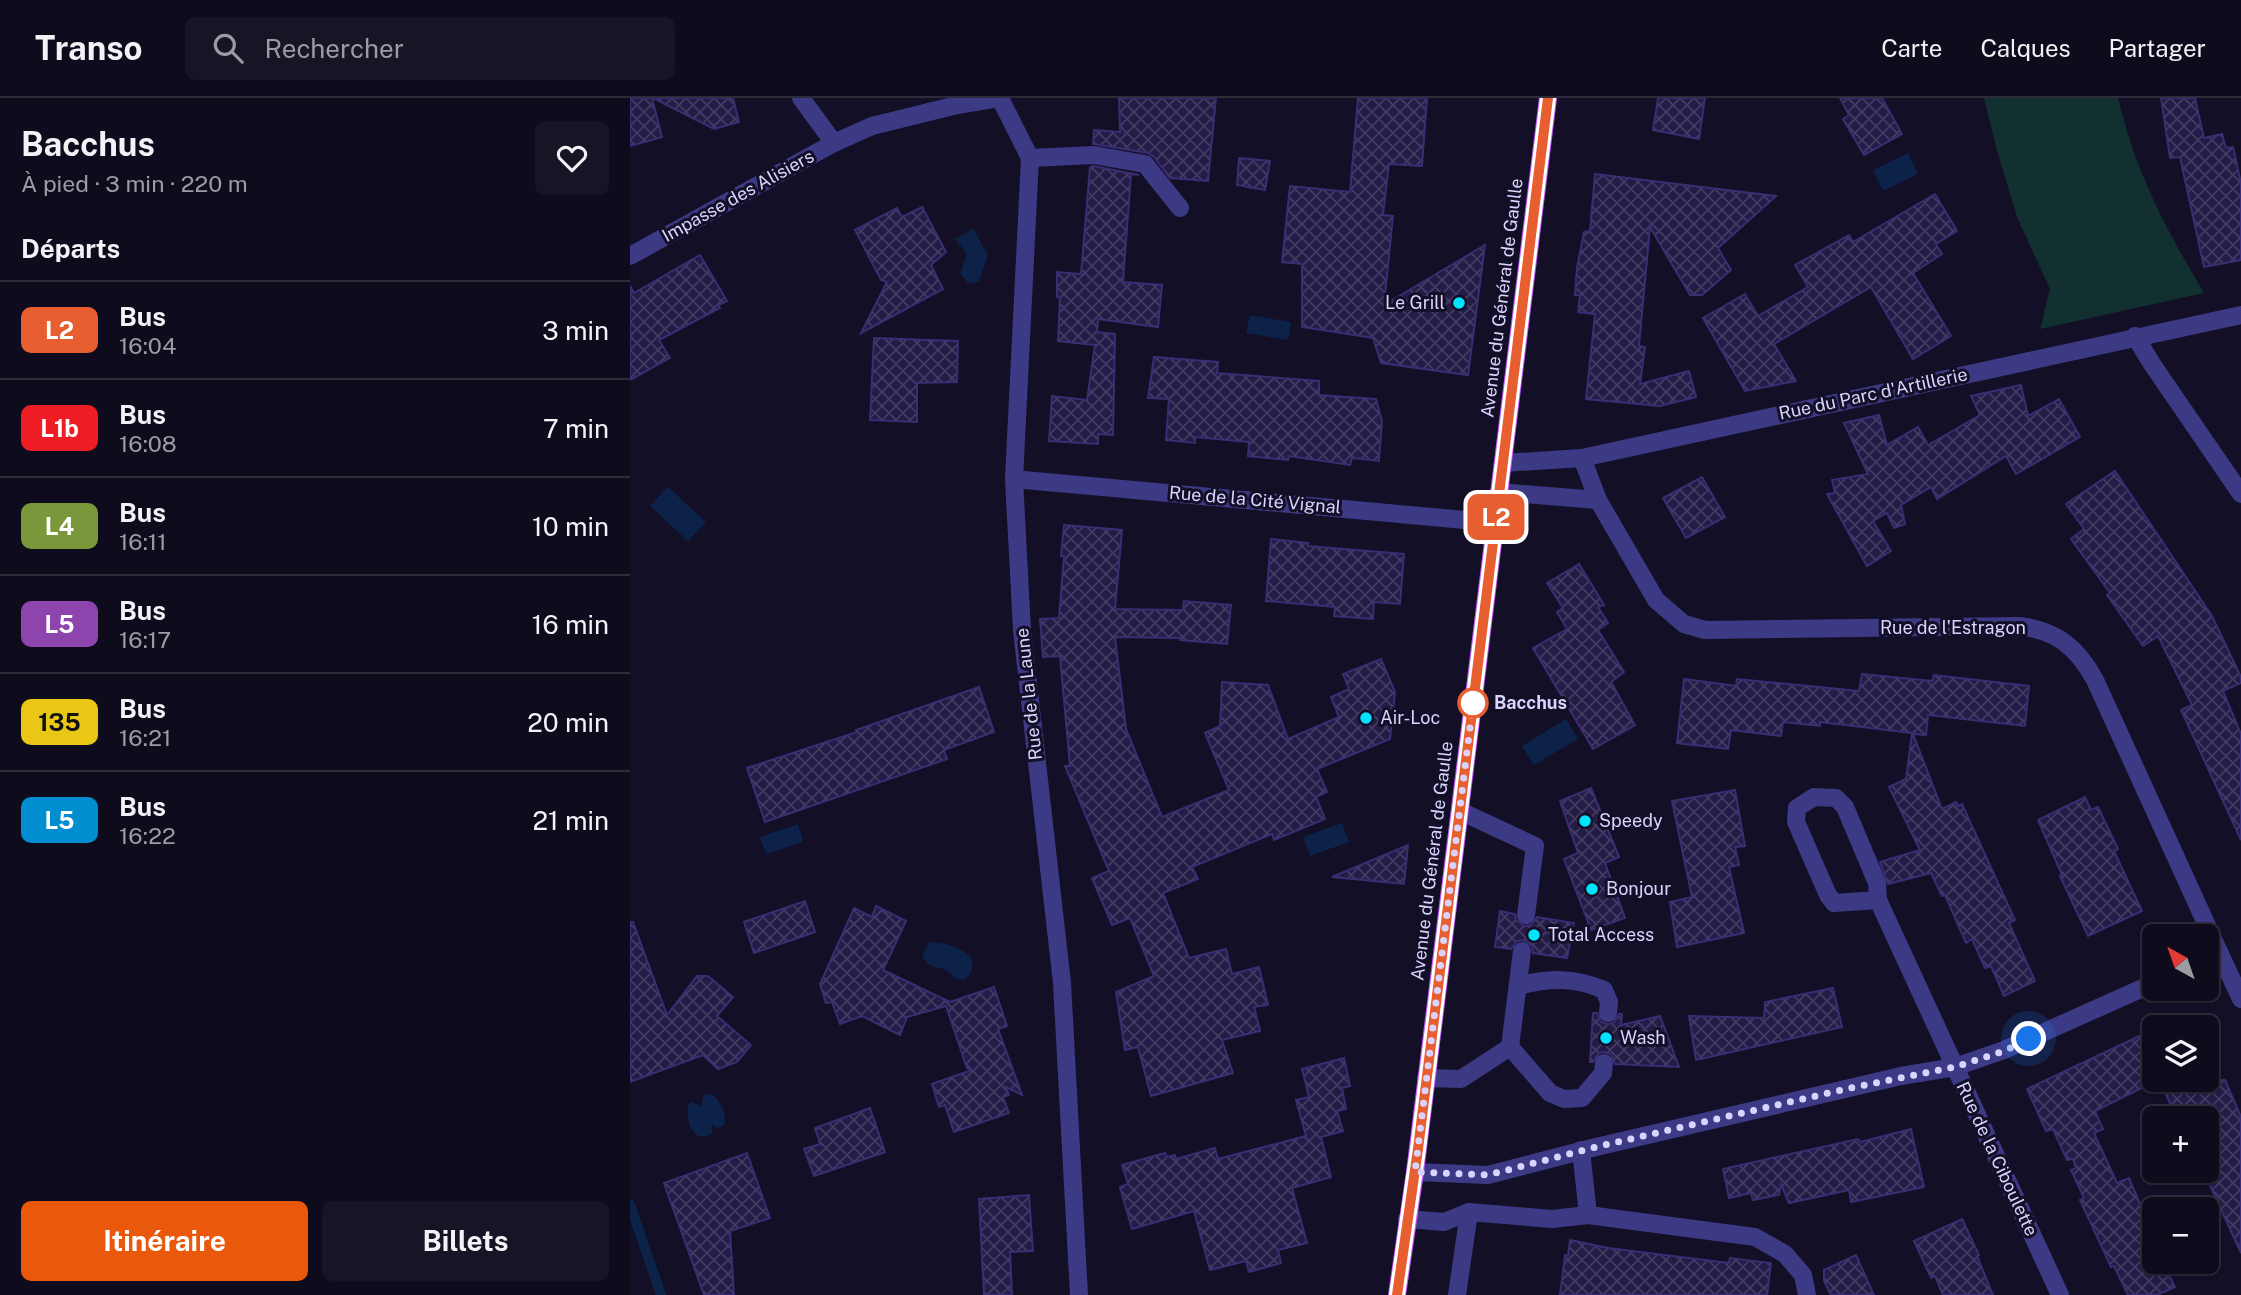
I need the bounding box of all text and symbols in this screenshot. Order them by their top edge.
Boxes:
search box [185,17,675,80]
text: Transo [35,29,143,67]
icon: search [209,29,247,67]
text: Rechercher [265,33,404,64]
text: Carte [1881,34,1942,62]
text: Calques [1980,34,2071,62]
text: Partager [2109,34,2206,62]
button: heart [535,121,609,195]
text: Bacchus [21,125,155,163]
street label: Impasse des Alisiers [658,145,817,246]
text: À pied · 3 min · 220 m [21,170,248,197]
street label: Avenue du Général de Gaulle [1476,177,1527,419]
text: Départs [21,233,120,264]
place label: Le Grill [1385,292,1445,313]
marker: Le Grill [1451,295,1467,311]
text: Bus [119,301,166,332]
text: 3 min [542,315,609,346]
text: L2 [45,316,74,344]
text: 16:04 [119,332,176,359]
street label: Rue du Parc d'Artillerie [1777,363,1969,424]
text: Bus [119,399,166,430]
text: 7 min [543,413,609,444]
text: L1b [40,414,79,442]
text: 16:08 [119,430,177,457]
street label: Rue de la Cité Vignal [1168,482,1342,517]
line badge: L2 [1464,494,1528,540]
text: Bus [119,497,166,528]
text: L2 [1481,503,1511,531]
text: 10 min [532,511,609,542]
text: L4 [45,512,74,540]
text: 16:11 [119,528,167,555]
text: Bus [119,595,166,626]
text: 16 min [532,609,609,640]
text: L5 [44,610,75,638]
street label: Rue de l'Estragon [1880,617,2026,638]
text: 16:17 [119,626,171,653]
street label: Rue de la Laune [1011,627,1046,761]
marker: Bacchus [1458,688,1488,718]
place label: Bacchus [1494,692,1567,713]
text: Bus [119,693,166,724]
text: 20 min [527,707,609,738]
place label: Air-Loc [1380,707,1440,728]
text: 135 [38,708,81,736]
marker: Air-Loc [1358,710,1374,726]
text: 16:21 [119,724,171,751]
street label: Avenue du Général de Gaulle [1406,740,1457,982]
text: Bus [119,791,166,822]
text: 21 min [533,805,609,836]
text: L5 [44,806,75,834]
place label: Speedy [1599,810,1663,831]
marker: Speedy [1577,813,1593,829]
text: 16:22 [119,822,176,849]
place label: Bonjour [1606,878,1671,899]
marker: Bonjour [1584,881,1600,897]
place label: Total Access [1548,924,1654,945]
north arrow [2142,924,2219,1001]
map controls [2142,924,2219,1274]
marker: Total Access [1526,927,1542,943]
button: layers [2142,1015,2219,1092]
your location [2011,1021,2046,1056]
place label: Wash [1620,1027,1666,1048]
marker: Wash [1598,1030,1614,1046]
street label: Rue de la Ciboulette [1952,1078,2042,1239]
button: + [2142,1106,2219,1183]
button: − [2142,1197,2219,1274]
button: Itinéraire [21,1201,308,1281]
button: Billets [322,1201,609,1281]

